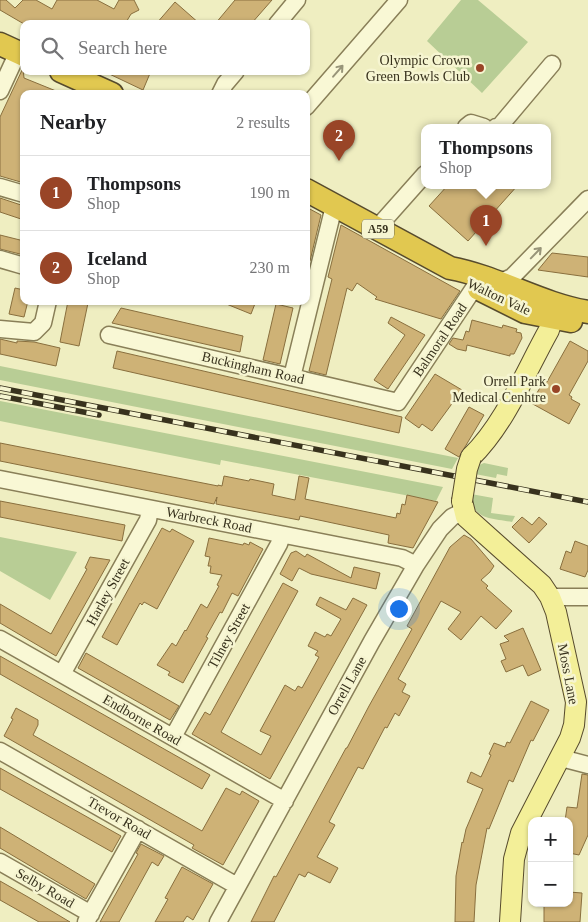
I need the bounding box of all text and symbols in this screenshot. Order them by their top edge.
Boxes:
search box [20,20,310,75]
icon: search [38,34,66,62]
text: Search here [78,37,167,58]
place label: Olympic Crown Green Bowls Club [366,53,470,84]
marker: Olympic Crown Green Bowls Club [474,62,486,74]
one-way arrow [332,64,344,77]
text: Nearby [40,110,107,134]
text: 2 results [236,114,290,131]
pin: 2 [323,120,355,161]
popup [421,124,551,189]
text: Thompsons [439,137,533,158]
text: Shop [439,159,472,176]
text: Thompsons [87,173,181,194]
text: 1 [52,184,60,201]
text: 190 m [250,184,290,201]
text: Shop [87,195,120,212]
pin: 1 [470,205,502,246]
road number: A59 [362,220,394,238]
one-way arrow [530,247,542,260]
text: Iceland [87,248,147,269]
text: 2 [52,259,60,276]
text: 230 m [250,259,290,276]
text: Shop [87,270,120,287]
street label: Walton Vale [465,276,533,318]
street label: Balmoral Road [410,301,470,379]
street label: Buckingham Road [200,349,306,387]
place label: Orrell Park Medical Cenhtre [452,374,546,405]
marker: Orrell Park Medical Cenhtre [550,383,562,395]
street label: Warbreck Road [165,504,253,536]
street label: Harley Street [83,556,133,628]
your location [386,596,412,622]
street label: Tilney Street [205,601,253,671]
street label: Moss Lane [555,642,581,706]
street label: Orrell Lane [325,654,369,718]
street label: Endborne Road [100,692,184,748]
street label: Trevor Road [85,794,153,842]
map controls [528,817,573,907]
button: + [528,817,573,862]
button: − [528,862,573,907]
street label: Selby Road [13,865,77,911]

